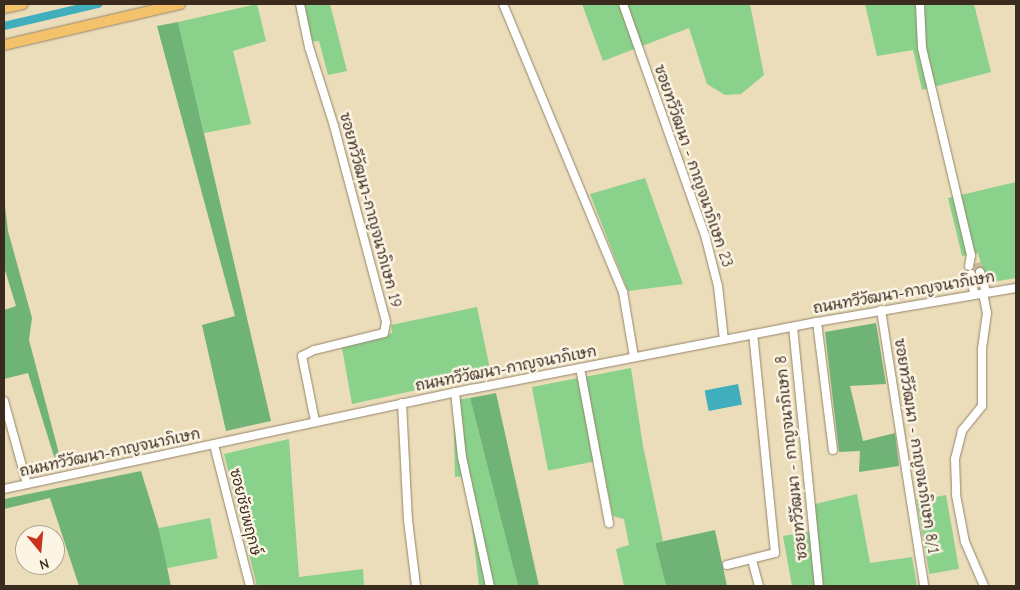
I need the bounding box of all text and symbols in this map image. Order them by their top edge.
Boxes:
street label: ซอยทวีวัฒนา - กาญจนาภิเษก 23 [650,62,736,270]
street label: ซอยทวีวัฒนา-กาญจนาภิเษก 19 [335,110,405,310]
street label: ถนนทวีวัฒนา-กาญจนาภิเษก [812,268,996,318]
street label: ซอยทวีวัฒนา - กาญจนาภิเษก 8/1 [890,337,942,555]
street label: ถนนทวีวัฒนา-กาญจนาภิเษก [414,343,598,395]
street label: ซอยทวีวัฒนา - กาญจนาภิเษก 8 [772,355,812,561]
street label: ถนนทวีวัฒนา-กาญจนาภิเษก [18,425,202,481]
street label: ซอยชัยพฤกษ์ [225,466,265,558]
north arrow [15,525,65,575]
text: N [37,554,51,573]

